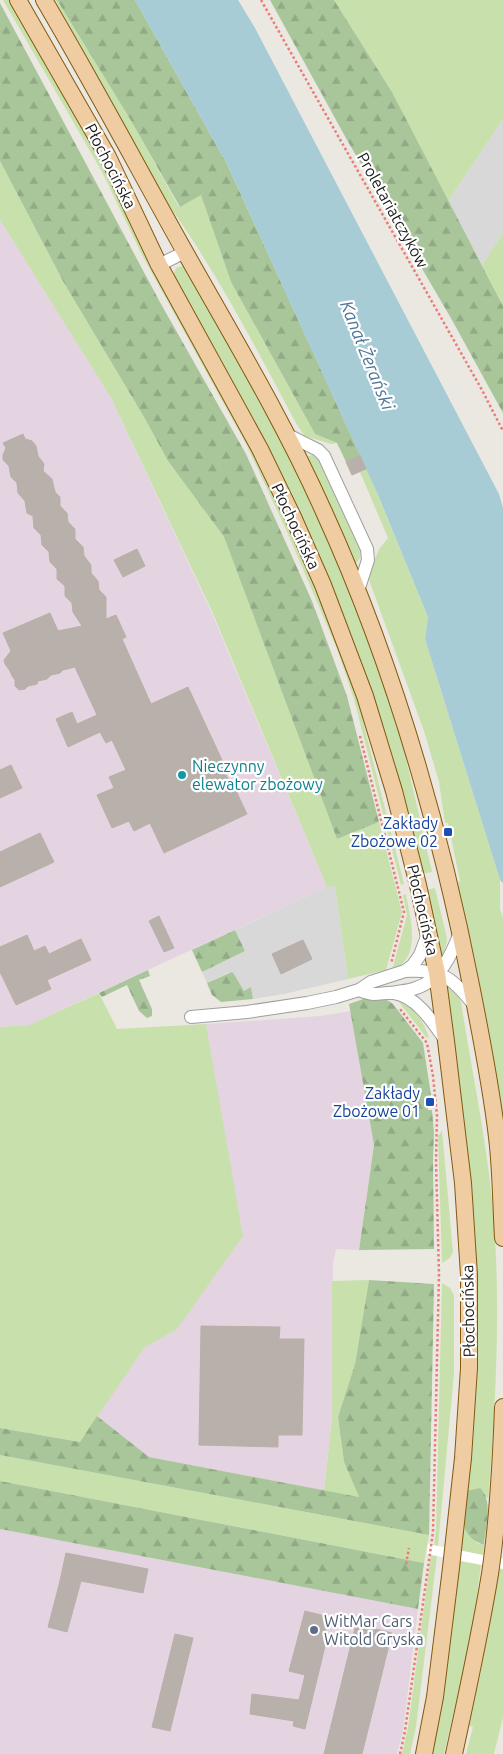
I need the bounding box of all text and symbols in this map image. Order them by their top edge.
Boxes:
street label: Płochocińska [82,121,140,211]
street label: Proletariatczyków [354,149,432,271]
water label: Kanał Żerański [337,297,399,413]
street label: Płochocińska [268,480,324,572]
place label: Nieczynny elewator zbożowy [192,757,323,793]
marker: Nieczynny elewator zbożowy [176,769,188,781]
place label: Zakłady Zbożowe 02 [351,814,438,850]
marker: Zakłady Zbożowe 02 [442,826,454,838]
street label: Płochocińska [404,863,442,957]
place label: Zakłady Zbożowe 01 [333,1084,420,1120]
marker: Zakłady Zbożowe 01 [424,1096,436,1108]
street label: Płochocińska [458,1264,478,1358]
place label: WitMar Cars Witold Gryska [324,1612,424,1648]
marker: WitMar Cars Witold Gryska [308,1624,320,1636]

